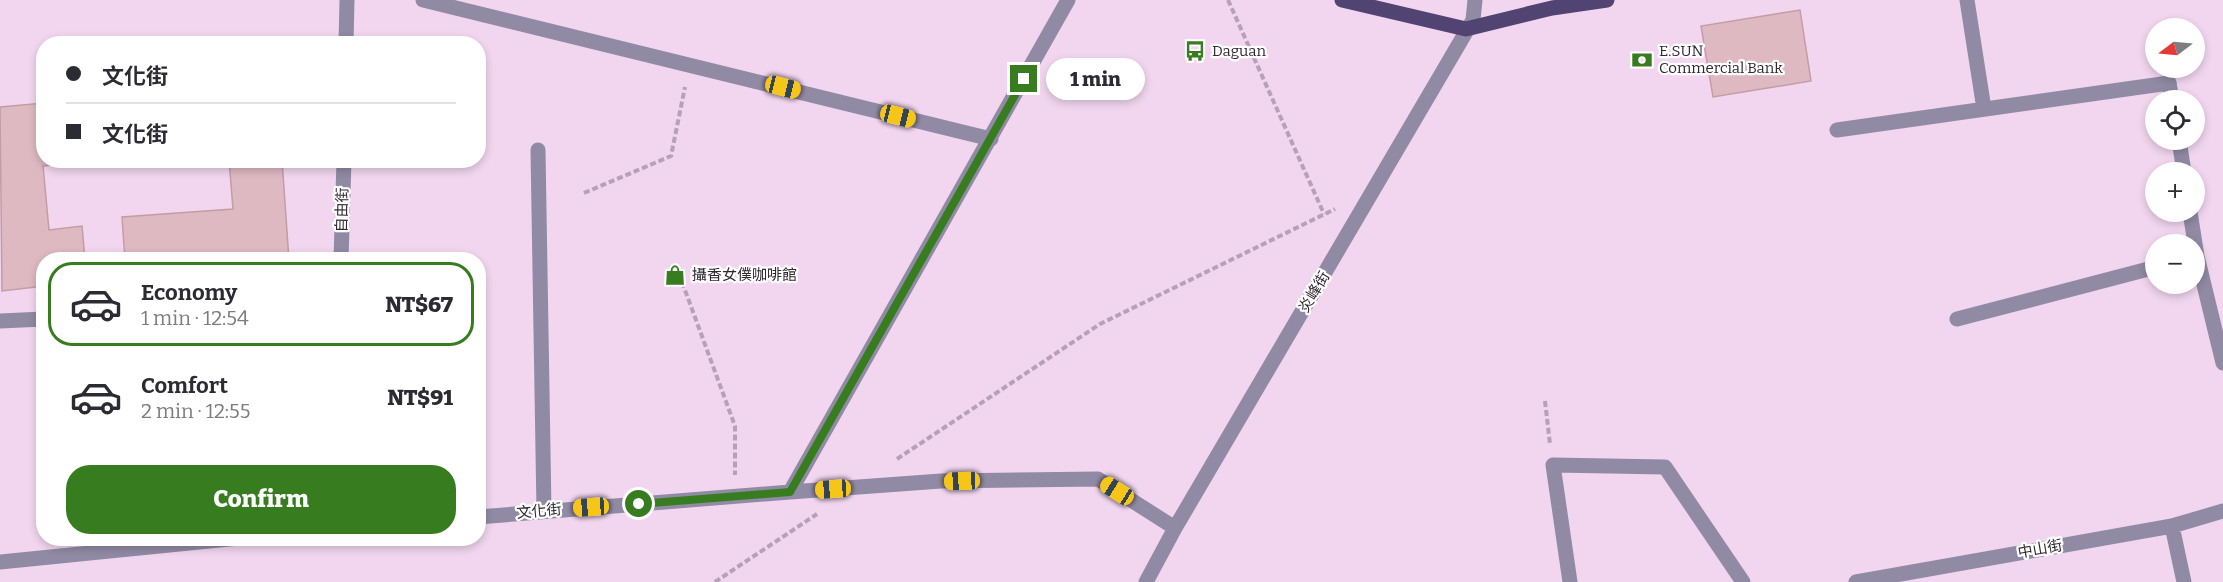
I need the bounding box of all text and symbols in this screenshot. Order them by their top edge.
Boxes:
north arrow [2145,18,2205,78]
map controls [2145,18,2205,294]
bus stop icon: Daguan [1183,39,1207,63]
place label: Daguan [1212,42,1267,60]
place label: E.SUN Commercial Bank [1659,42,1783,77]
bank icon: E.SUN Commercial Bank [1630,48,1654,72]
callout: 1 min [1045,58,1144,100]
text: 文化街 [102,63,168,90]
route end [1010,65,1037,92]
text: 1 min [1070,67,1121,91]
car [763,74,803,100]
button: locate [2145,90,2205,150]
car [878,103,918,129]
text: 文化街 [102,121,168,148]
button: + [2145,162,2205,222]
street label: 自由街 [333,187,351,233]
button: − [2145,234,2205,294]
shop icon: 攝香女僕咖啡館 [663,263,687,287]
place label: 攝香女僕咖啡館 [692,266,797,284]
street label: 炎峰街 [1295,268,1333,316]
icon: car [69,277,123,331]
text: Economy [141,279,237,306]
text: NT$67 [385,291,453,318]
text: 1 min · 12:54 [141,306,249,330]
icon: car [69,370,123,424]
text: Comfort [141,372,228,399]
text: NT$91 [387,384,453,411]
text: 2 min · 12:55 [141,399,250,423]
button: Confirm [66,465,456,534]
car [944,471,980,491]
car [1097,474,1137,508]
car [814,479,852,499]
route start [625,490,652,517]
car [572,497,610,517]
street label: 文化街 [516,500,562,522]
street label: 中山街 [2016,536,2064,562]

